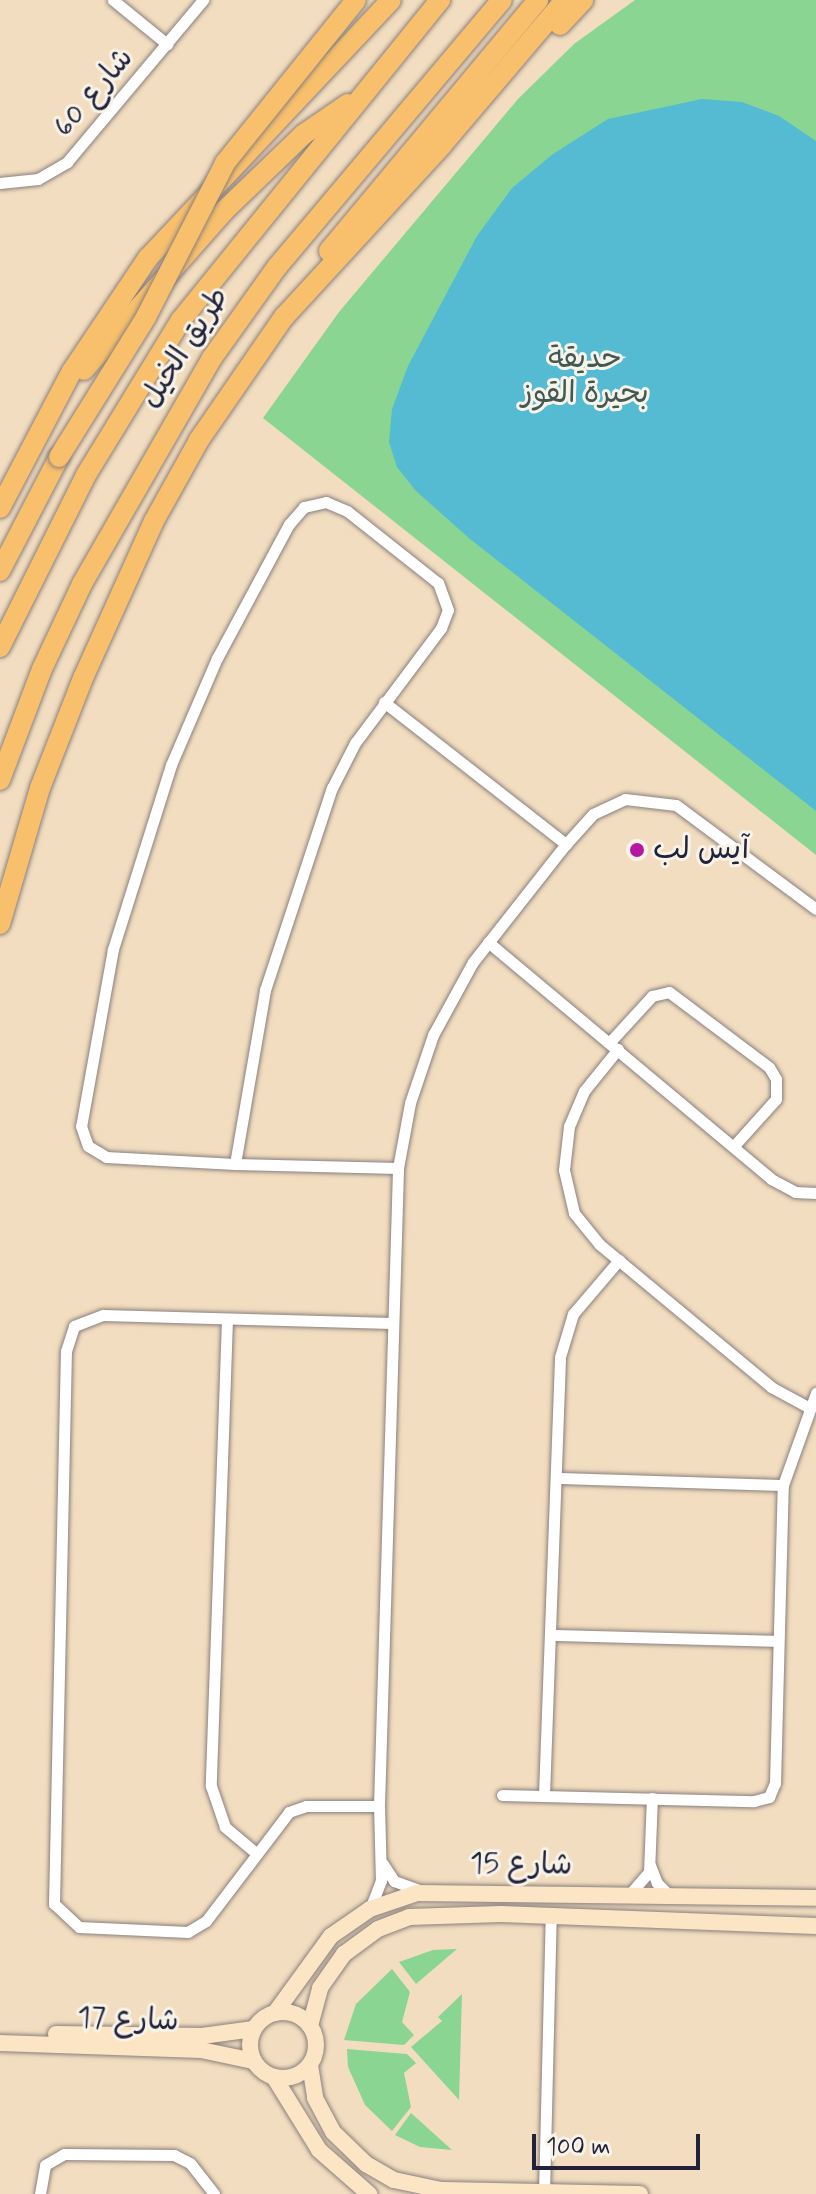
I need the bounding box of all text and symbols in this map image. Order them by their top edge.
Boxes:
street label: شارع 60 [46,41,142,145]
street label: طريق الخيل [133,281,237,415]
park label: حديقة بحيرة القوز [521,341,649,412]
place label: آيس لب [653,832,749,868]
marker: آيس لب [628,841,646,859]
street label: شارع 15 [469,1846,573,1884]
street label: 17 شارع [77,2000,179,2040]
scale bar [536,2118,704,2168]
text: 100 m [546,2132,610,2163]

